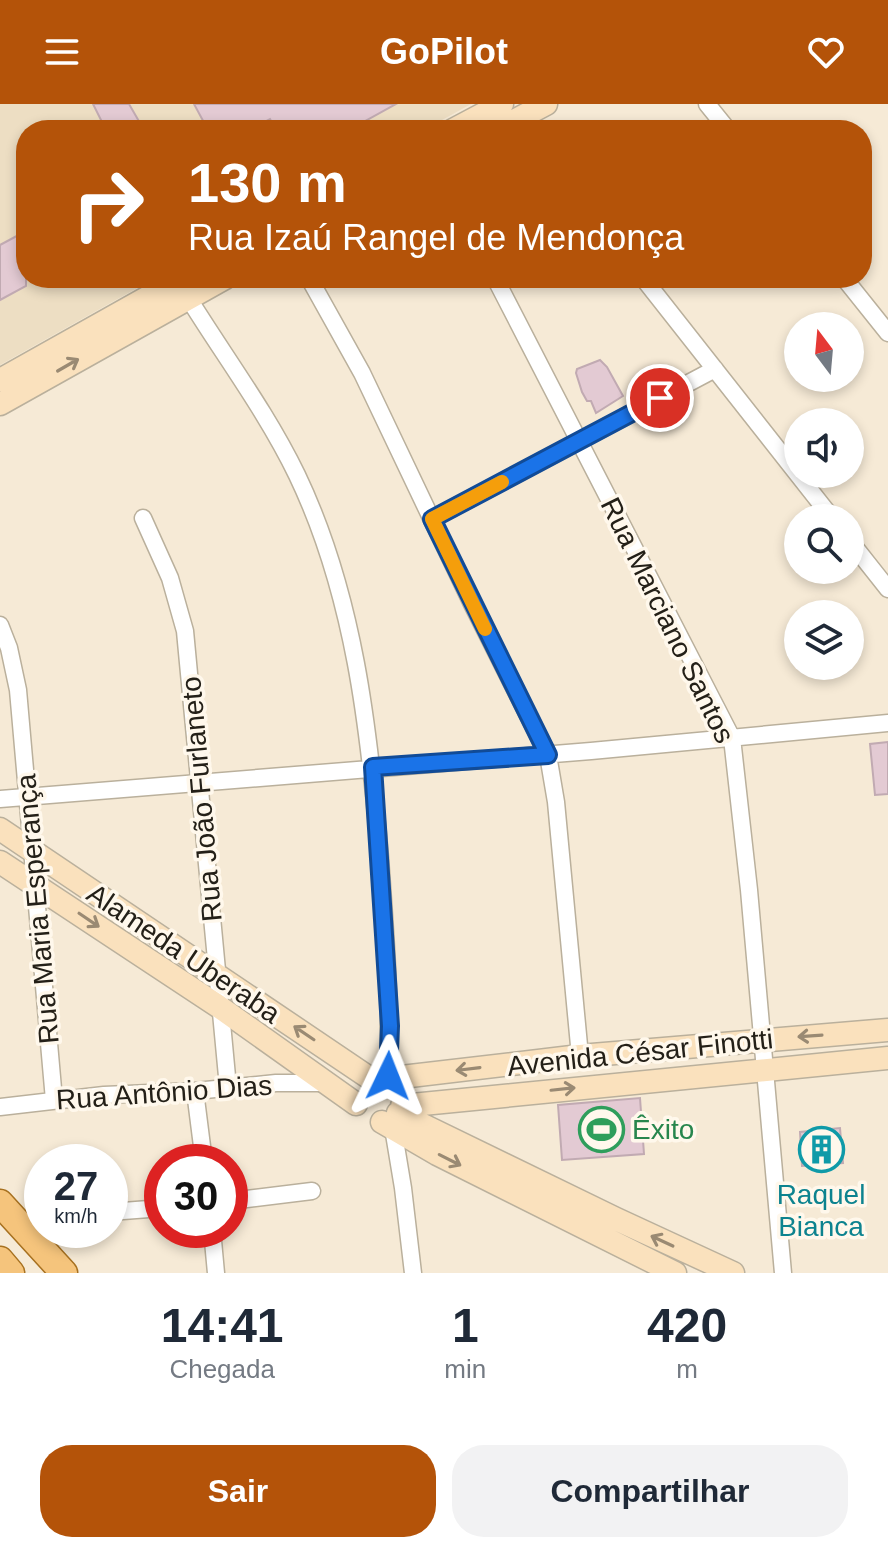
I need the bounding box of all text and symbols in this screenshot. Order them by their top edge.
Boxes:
icon: menu [40,30,84,74]
icon: heart [804,30,848,74]
text: GoPilot [380,31,508,72]
text: 130 m [188,151,347,214]
icon: right [56,152,160,256]
text: Rua Izaú Rangel de Mendonça [188,217,684,258]
north arrow [784,312,864,392]
map controls [784,312,864,680]
one-way arrow [55,357,79,372]
pin [626,364,694,432]
icon: arrive [638,376,682,420]
button: sound [784,408,864,488]
street label: Rua Marciano Santos [595,492,741,748]
button: search [784,504,864,584]
button: layers [784,600,864,680]
street label: Rua João Furlaneto [175,675,228,923]
street label: Rua Maria Esperança [10,772,65,1045]
street label: Alameda Uberaba [81,877,286,1030]
one-way arrow [77,912,99,928]
street label: Avenida César Finotti [506,1023,775,1082]
one-way arrow [293,1025,315,1041]
one-way arrow [797,1029,824,1044]
position arrow [346,1034,430,1118]
one-way arrow [455,1062,482,1077]
street label: Rua Antônio Dias [55,1069,273,1116]
one-way arrow [550,1081,576,1096]
sports icon: Êxito [577,1105,625,1153]
place label: Êxito [632,1114,694,1145]
building icon: Raquel Bianca [797,1125,845,1173]
speed limit sign: 30 [144,1144,248,1248]
one-way arrow [438,1153,462,1169]
text: 27 [54,1164,98,1208]
place label: Raquel Bianca [777,1179,865,1242]
text: km/h [54,1205,98,1227]
one-way arrow [650,1233,674,1248]
text: 14:41 [161,1299,284,1352]
text: 1 [452,1299,479,1352]
text: 420 [647,1299,727,1352]
text: Chegada [169,1354,275,1384]
text: min [444,1354,486,1384]
text: m [676,1354,698,1384]
button: Sair [40,1445,436,1537]
button: Compartilhar [452,1445,848,1537]

